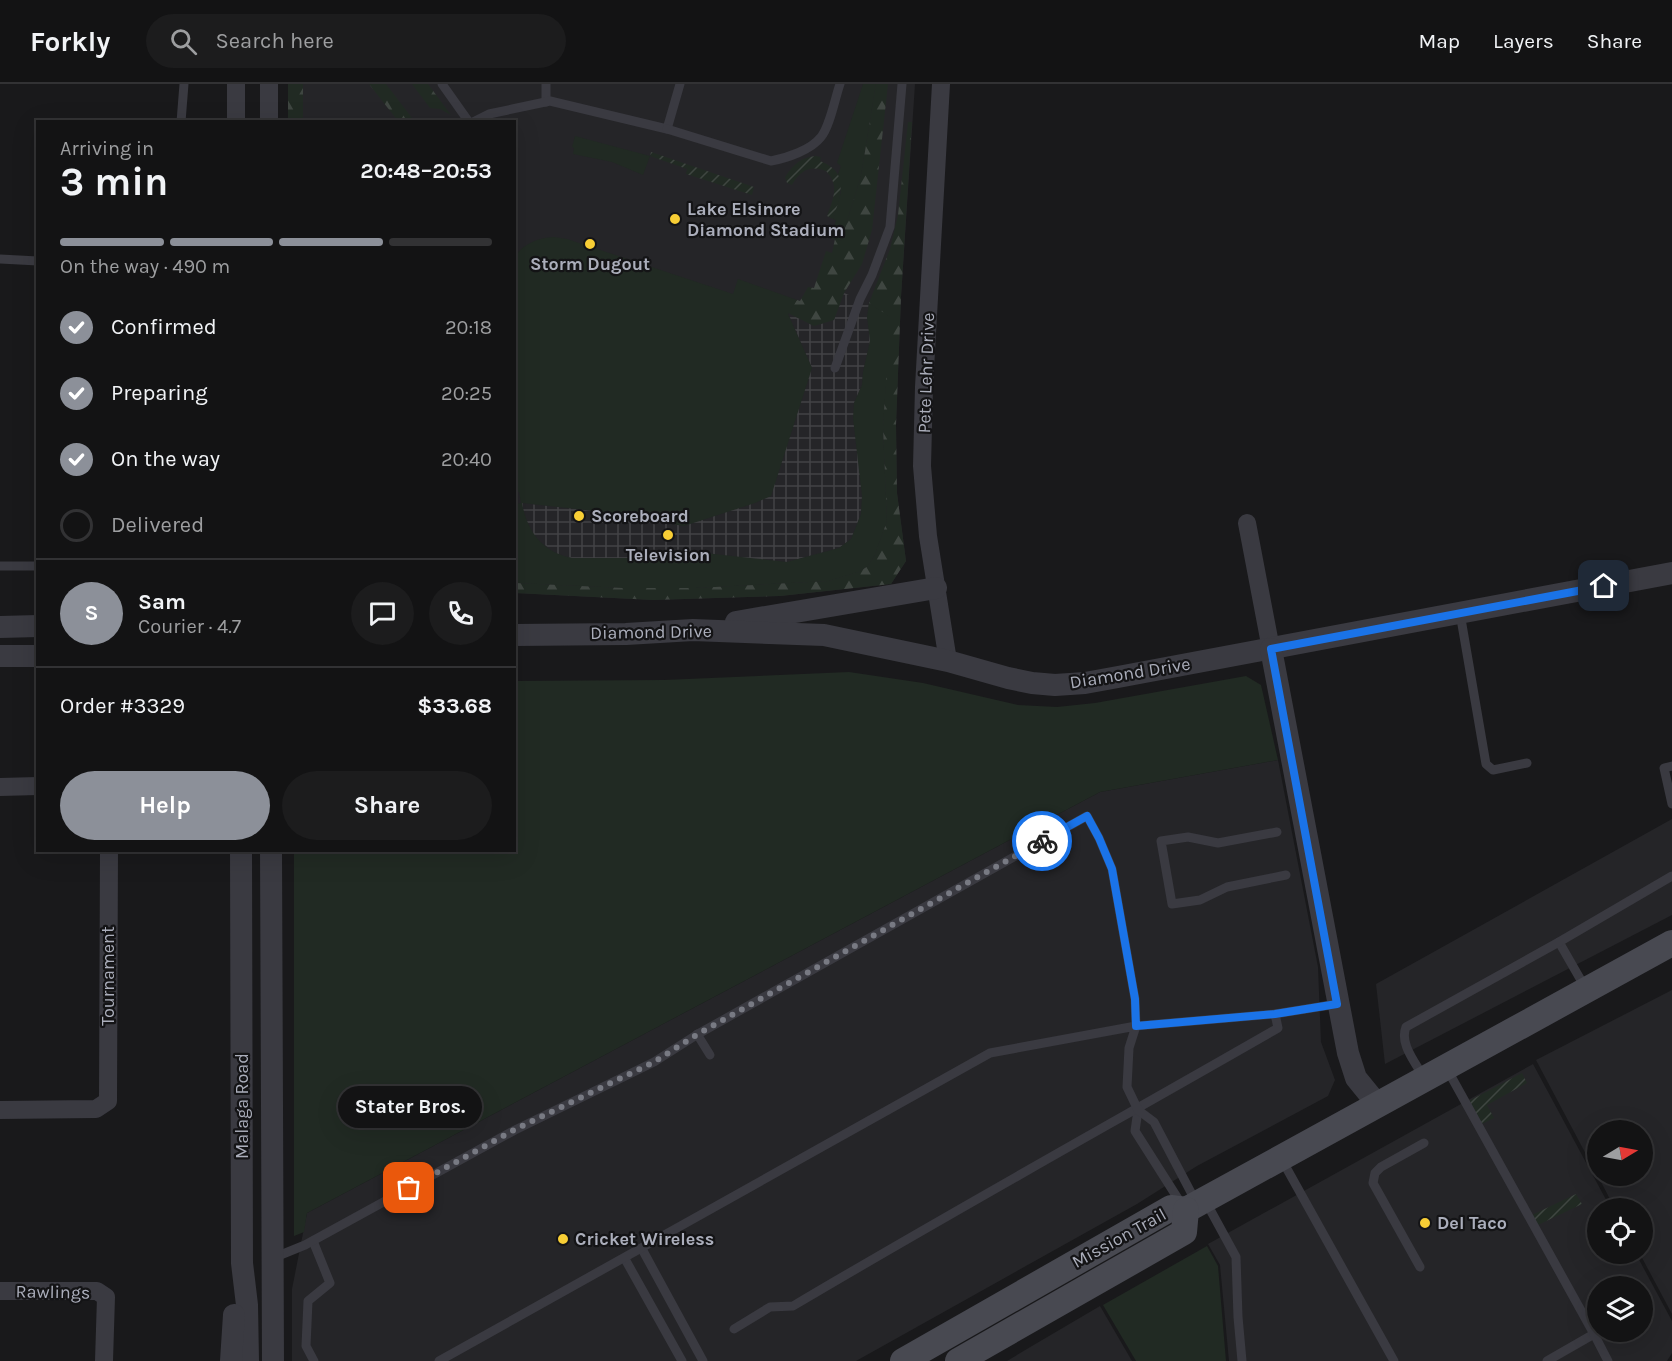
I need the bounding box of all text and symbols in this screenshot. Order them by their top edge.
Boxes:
search box [146,14,566,68]
text: Forkly [30,25,110,58]
icon: search [167,25,200,58]
text: Search here [215,28,334,54]
text: Map [1418,29,1460,53]
text: Layers [1493,29,1554,53]
text: Share [1587,29,1642,53]
text: Arriving in [60,137,154,160]
text: 20:48–20:53 [360,158,492,184]
text: 3 min [60,159,168,205]
place label: Lake Elsinore Diamond Stadium [687,198,844,241]
marker: Lake Elsinore Diamond Stadium [668,212,682,226]
marker: Storm Dugout [583,237,597,251]
place label: Storm Dugout [530,253,650,275]
text: On the way · 490 m [60,255,230,278]
icon: check [60,311,93,344]
street label: Pete Lehr Drive [913,312,939,434]
text: Confirmed [111,314,217,340]
text: 20:18 [445,316,492,339]
icon: check [60,377,93,410]
text: Preparing [111,380,208,406]
text: 20:25 [441,382,492,405]
icon: check [60,443,93,476]
text: On the way [111,446,220,472]
text: 20:40 [441,448,492,471]
place label: Scoreboard [591,505,689,527]
marker: Scoreboard [572,509,586,523]
text: Delivered [111,512,204,538]
marker: Television [661,528,675,542]
place label: Television [626,544,710,566]
pin [1578,560,1629,611]
icon: home [1587,569,1620,602]
button: chat [351,582,414,645]
button: phone [429,582,492,645]
text: Sam [138,589,186,615]
text: S [84,600,99,626]
text: Courier · 4.7 [138,615,241,638]
street label: Diamond Drive [590,620,712,644]
street label: Diamond Drive [1068,653,1192,693]
text: Order #3329 [60,693,185,719]
text: $33.68 [417,693,492,719]
button: Help [60,771,270,840]
button: Share [282,771,492,840]
courier [1012,811,1072,871]
icon: bike [1026,825,1059,858]
street label: Tournament [97,926,119,1026]
street label: Malaga Road [231,1053,253,1159]
callout: Stater Bros. [337,1086,481,1128]
text: Stater Bros. [355,1095,465,1118]
north arrow [1587,1120,1653,1186]
map controls [1587,1120,1653,1342]
pin [383,1162,434,1213]
icon: bag [392,1171,425,1204]
button: locate [1587,1198,1653,1264]
street label: Mission Trail [1068,1203,1170,1273]
place label: Del Taco [1437,1212,1507,1234]
marker: Del Taco [1418,1216,1432,1230]
place label: Cricket Wireless [575,1228,714,1250]
marker: Cricket Wireless [556,1232,570,1246]
button: layers [1587,1276,1653,1342]
street label: Rawlings [15,1280,91,1304]

